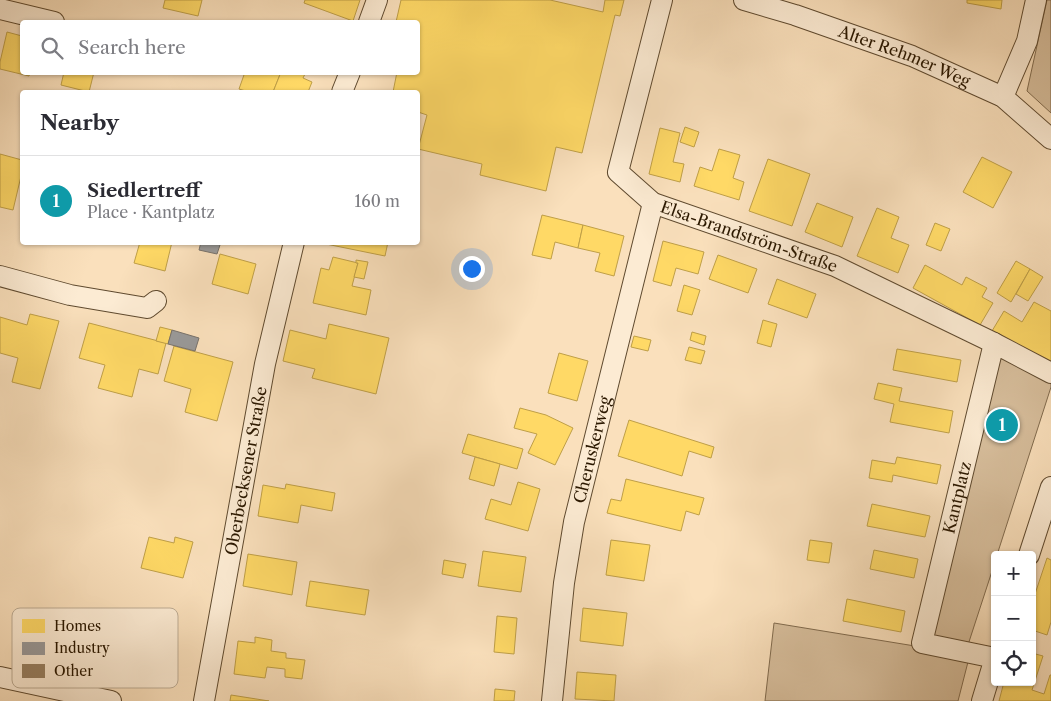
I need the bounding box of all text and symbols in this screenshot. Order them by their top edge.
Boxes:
search box [20,20,420,75]
street label: Alter Rehmer Weg [835,21,974,91]
icon: search [38,34,66,62]
text: Search here [78,36,186,59]
text: Nearby [40,110,119,135]
text: Siedlertreff [87,179,200,202]
text: 1 [52,191,60,211]
text: 160 m [355,191,400,211]
street label: Elsa-Brandström-Straße [658,196,840,276]
text: Place · Kantplatz [87,202,215,222]
your location [459,256,485,282]
street label: Oberbecksener Straße [221,385,271,557]
street label: Cheruskerweg [569,394,615,505]
pin: 1 [986,406,1018,444]
street label: Kantplatz [939,460,975,536]
map controls [991,551,1036,686]
button: + [991,551,1036,596]
button: − [991,596,1036,641]
legend [12,608,178,688]
text: Homes [54,617,101,635]
text: Industry [54,639,110,657]
button: locate [991,641,1036,686]
text: Other [54,662,93,680]

